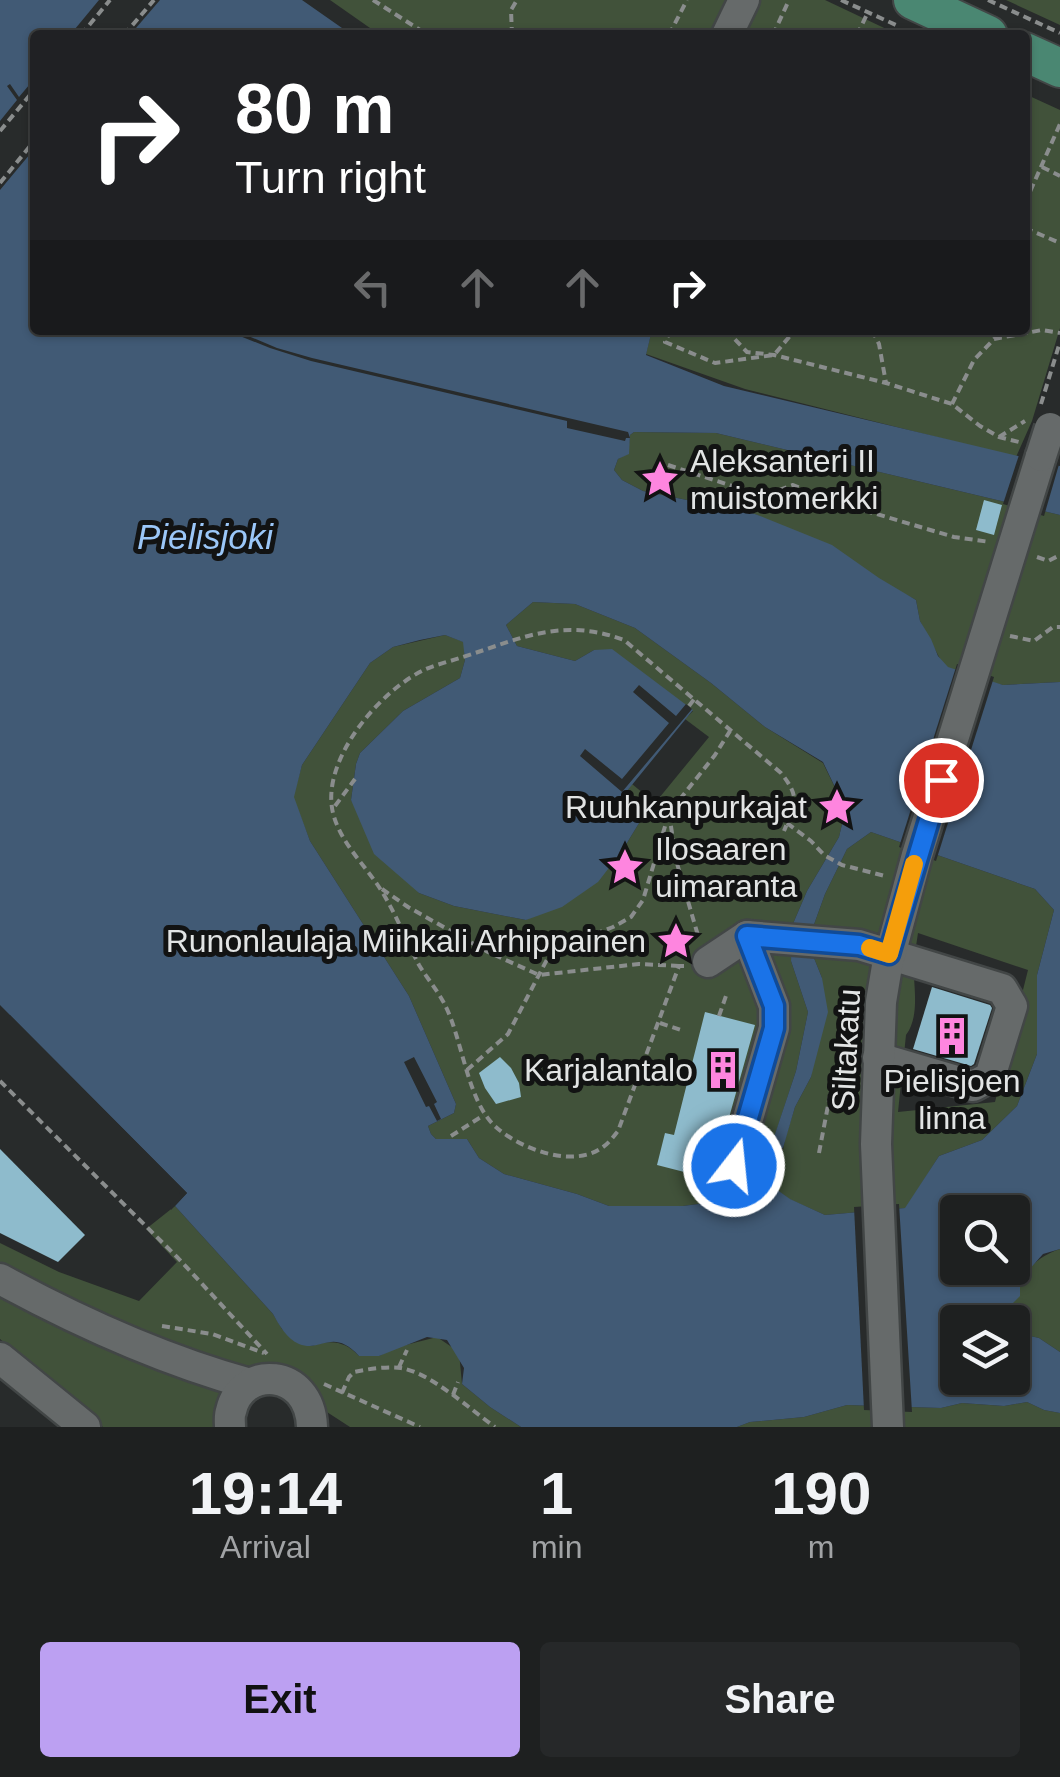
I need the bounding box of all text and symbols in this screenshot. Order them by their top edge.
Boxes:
icon: right [70,70,200,200]
text: 80 m [235,70,395,148]
text: Turn right [235,152,426,203]
icon: left [345,260,400,315]
icon: ahead [450,260,505,315]
icon: ahead [555,260,610,315]
icon: right [660,260,715,315]
place label: Aleksanteri II muistomerkki [690,443,878,516]
place icon: Aleksanteri II muistomerkki [639,458,681,500]
water label: Pielisjoki [137,517,274,556]
pin [899,738,984,823]
icon: arrive [914,753,969,808]
place icon: Ruuhkanpurkajat [816,786,858,828]
place label: Ruuhkanpurkajat [565,789,807,825]
place label: Ilosaaren uimaranta [655,831,798,904]
place icon: Ilosaaren uimaranta [604,846,646,888]
place icon: Runonlaulaja Miihkali Arhippainen [655,920,697,962]
place label: Runonlaulaja Miihkali Arhippainen [166,923,646,959]
street label: Siltakatu [825,988,867,1112]
building icon: Pielisjoen linna [931,1015,973,1057]
building icon: Karjalantalo [702,1049,744,1091]
place label: Karjalantalo [524,1052,693,1088]
place label: Pielisjoen linna [884,1063,1020,1136]
position arrow [682,1114,786,1218]
map controls [940,1195,1030,1395]
button: search [940,1195,1030,1285]
button: layers [940,1305,1030,1395]
text: 19:14 [189,1460,342,1527]
text: 1 [540,1460,573,1527]
text: 190 [771,1460,871,1527]
text: Arrival [220,1529,311,1565]
text: min [531,1529,582,1565]
text: m [808,1529,835,1565]
button: Exit [40,1642,520,1757]
button: Share [540,1642,1020,1757]

